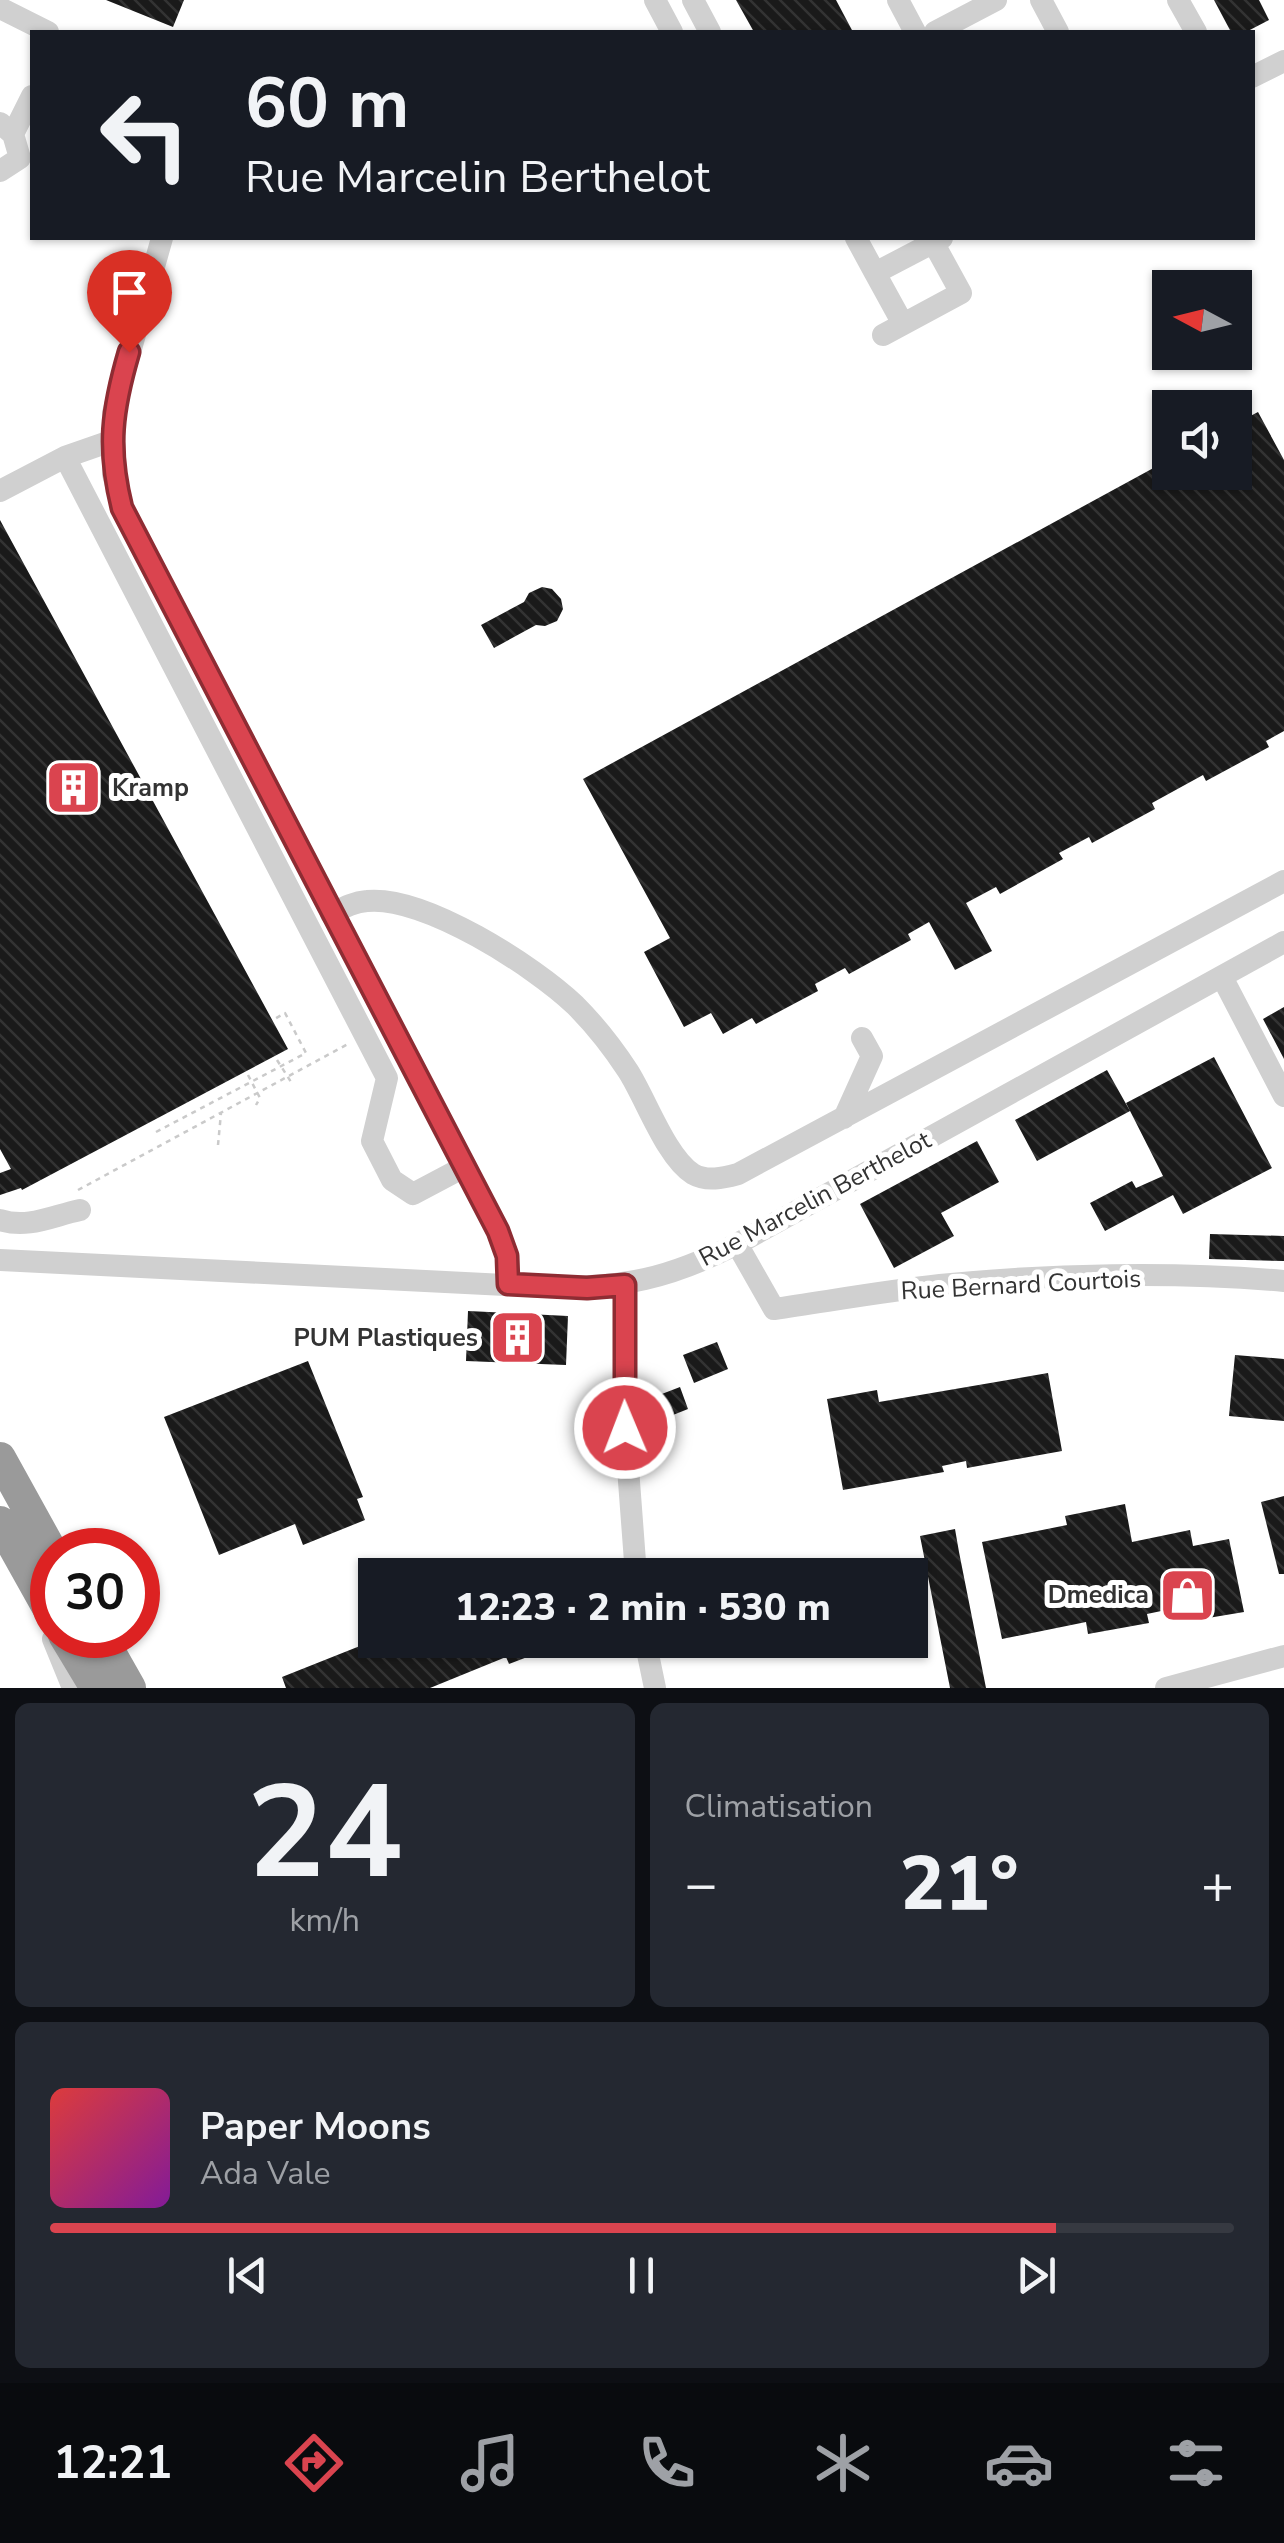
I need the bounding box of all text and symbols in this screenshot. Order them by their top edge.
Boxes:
text: 60 m [245,56,409,152]
icon: left [80,70,210,200]
text: Rue Marcelin Berthelot [245,147,710,208]
pin [87,250,172,353]
icon: arrive [102,265,157,320]
north arrow [1152,270,1252,370]
map controls [1152,270,1252,490]
button: sound [1152,390,1252,490]
building icon: Kramp [43,758,103,818]
place label: Kramp [112,771,189,805]
street label: Rue Marcelin Berthelot [693,1123,937,1275]
street label: Rue Bernard Courtois [900,1262,1142,1308]
building icon: PUM Plastiques [487,1308,547,1368]
place label: PUM Plastiques [294,1321,478,1355]
position arrow [573,1376,677,1480]
speed limit sign: 30 [30,1528,160,1658]
shop icon: Dmedica [1158,1565,1218,1625]
place label: Dmedica [1048,1578,1149,1612]
text: 12:23 · 2 min · 530 m [455,1582,831,1633]
text: 24 [247,1745,403,1922]
text: Climatisation [685,1785,873,1828]
text: 21° [900,1833,1019,1935]
text: − [685,1847,718,1922]
text: + [1201,1847,1234,1922]
text: km/h [289,1899,360,1942]
text: Paper Moons [200,2101,431,2152]
text: Ada Vale [200,2152,331,2195]
icon: previous [220,2248,275,2303]
icon: pause [614,2248,669,2303]
icon: next [1009,2248,1064,2303]
icon: directions [279,2428,349,2498]
icon: music [455,2428,525,2498]
icon: phone [632,2428,702,2498]
icon: climate [808,2428,878,2498]
icon: car [984,2428,1054,2498]
icon: filters [1161,2428,1231,2498]
text: 12:21 [53,2433,172,2494]

